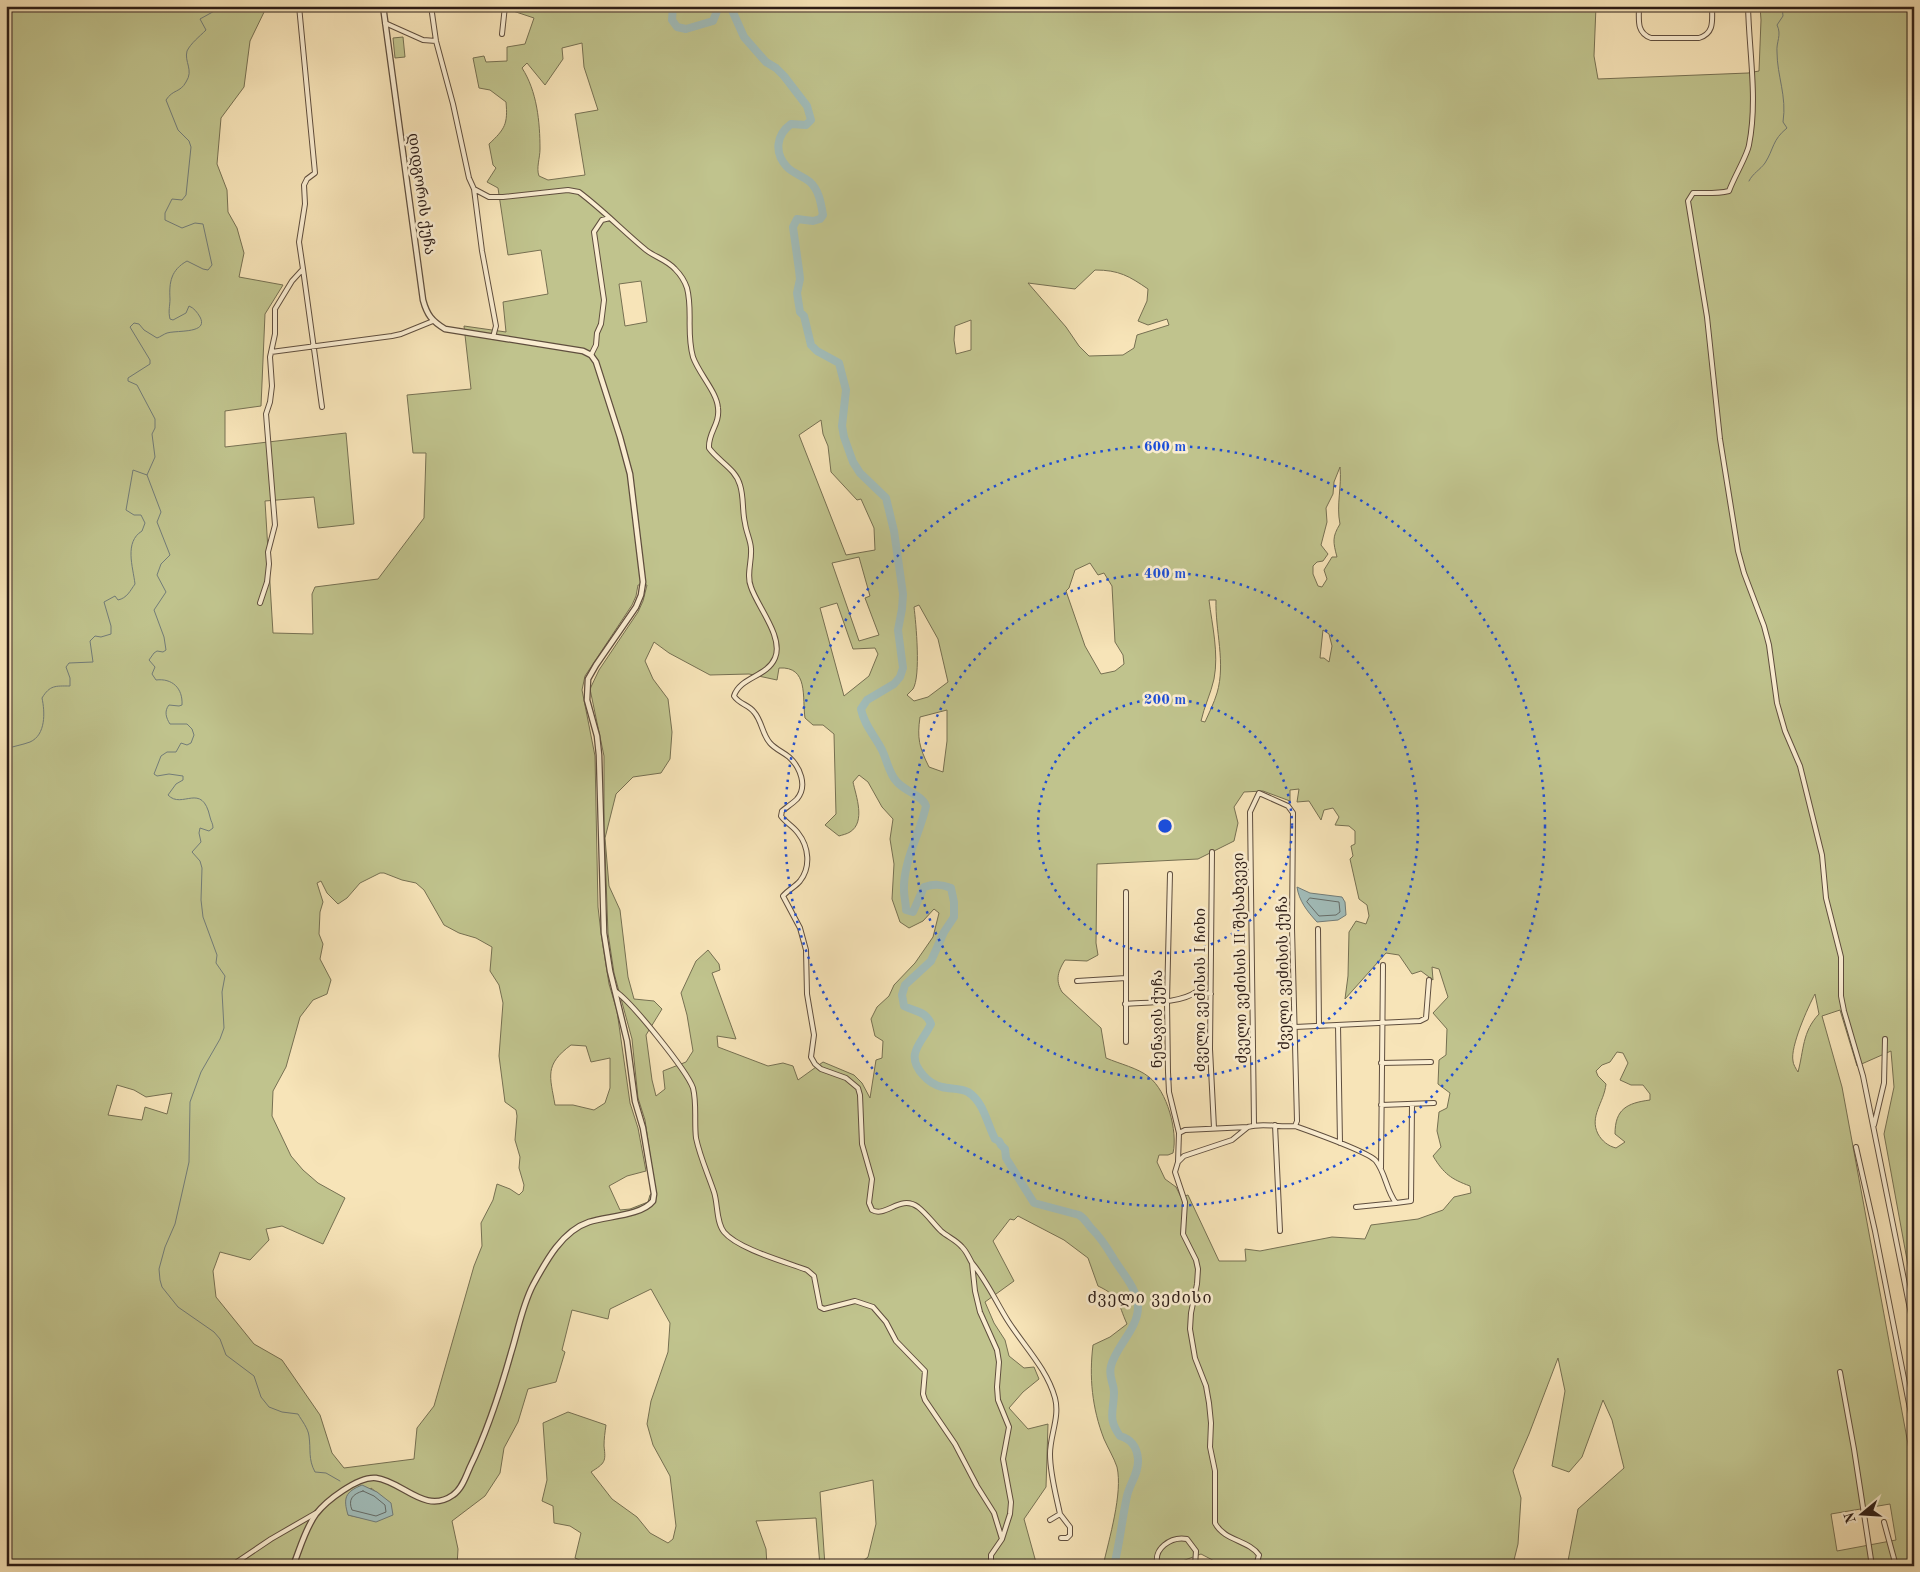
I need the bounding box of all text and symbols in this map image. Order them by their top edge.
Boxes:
street label: დიდგორის ქუჩა [405,132,436,256]
text: 600 m [1144,440,1186,455]
text: 400 m [1144,567,1186,582]
text: 200 m [1144,693,1186,708]
centre of rings [1156,817,1174,835]
street label: ძველი ვეძისის II შესახვევი [1232,852,1251,1064]
street label: ძველი ვეძისის ქუჩა [1276,896,1293,1050]
street label: ძველი ვეძისის I ჩიხი [1194,908,1209,1072]
street label: ნენავის ქუჩა [1150,970,1166,1068]
district label: ძველი ვეძისი [1088,1291,1212,1307]
north arrow [1838,1490,1888,1540]
text: N [1842,1510,1859,1525]

